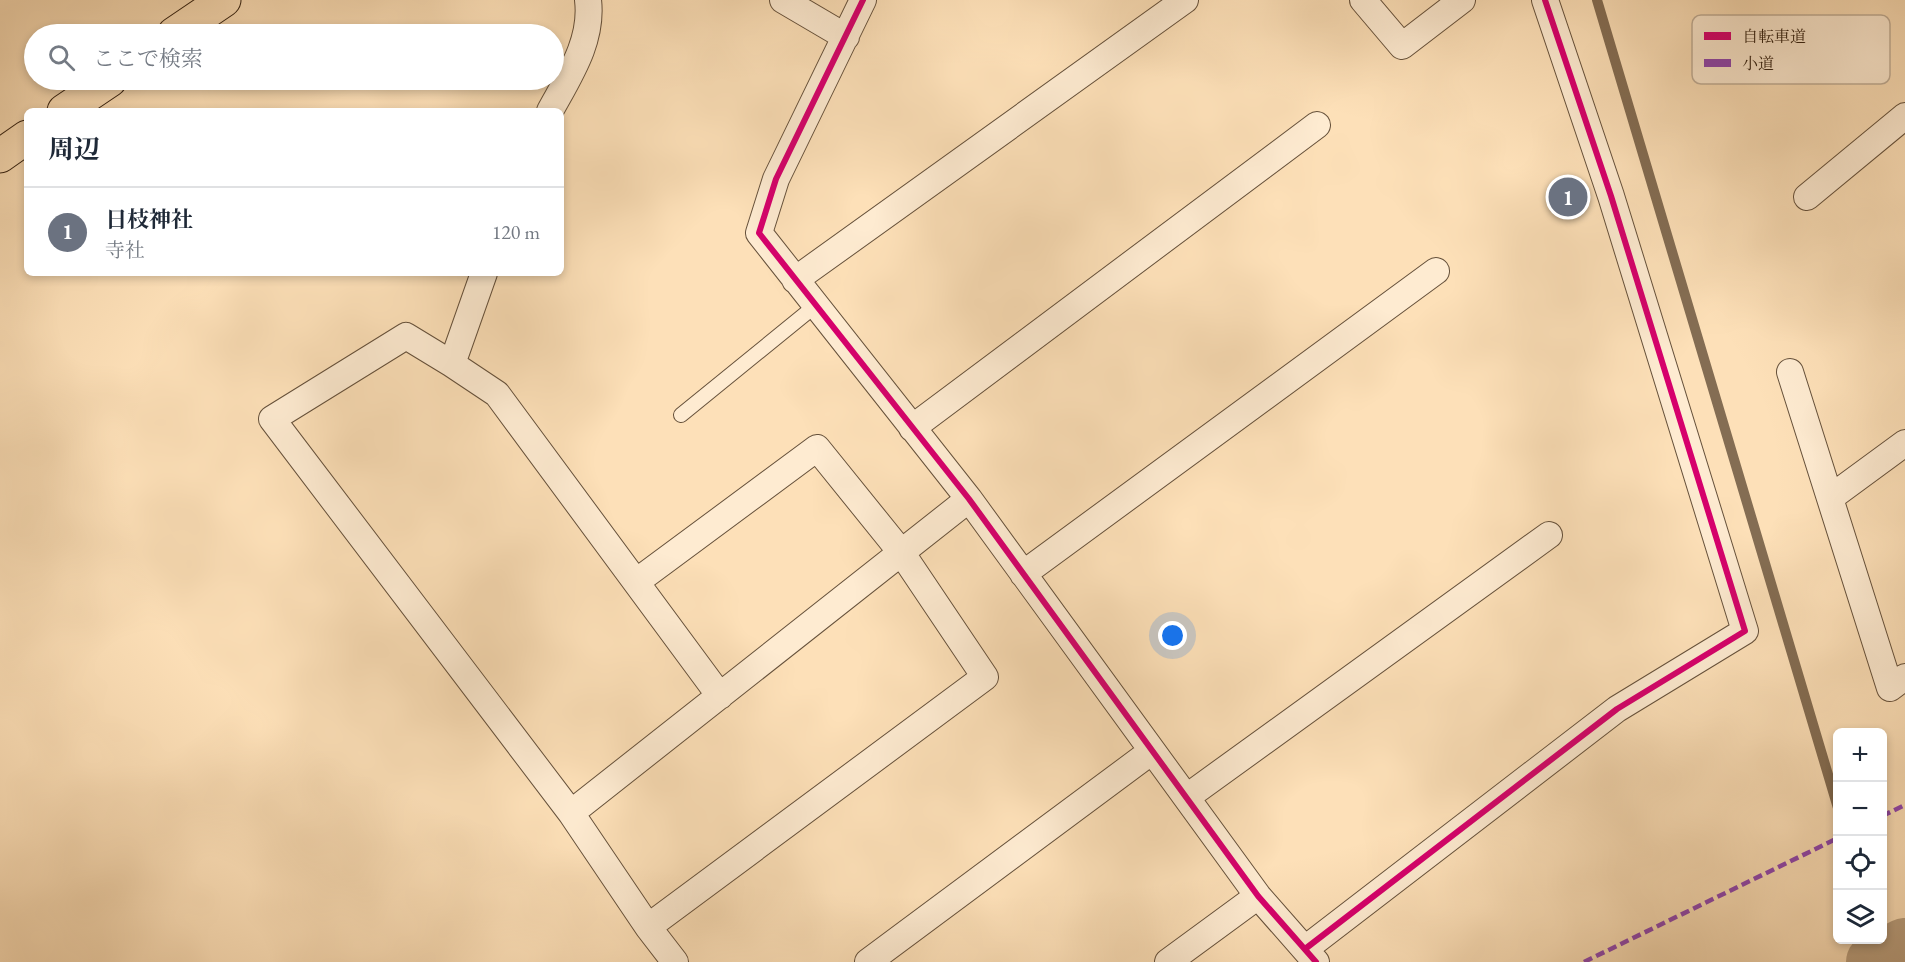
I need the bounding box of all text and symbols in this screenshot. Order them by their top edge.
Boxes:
legend [1692,15,1890,84]
search box [24,24,564,90]
text: 自転車道 [1742,26,1806,47]
icon: search [45,41,78,74]
text: ここで検索 [93,44,203,73]
text: 小道 [1742,53,1774,74]
text: 周辺 [48,132,100,166]
pin: 1 [1548,174,1588,220]
text: 日枝神社 [105,205,193,234]
text: 1 [62,219,73,245]
text: 120 m [492,219,540,245]
text: 寺社 [105,237,145,263]
your location [1158,621,1187,650]
map controls [1833,728,1887,944]
button: + [1833,728,1887,782]
button: − [1833,782,1887,836]
button: locate [1833,836,1887,890]
button: layers [1833,890,1887,944]

